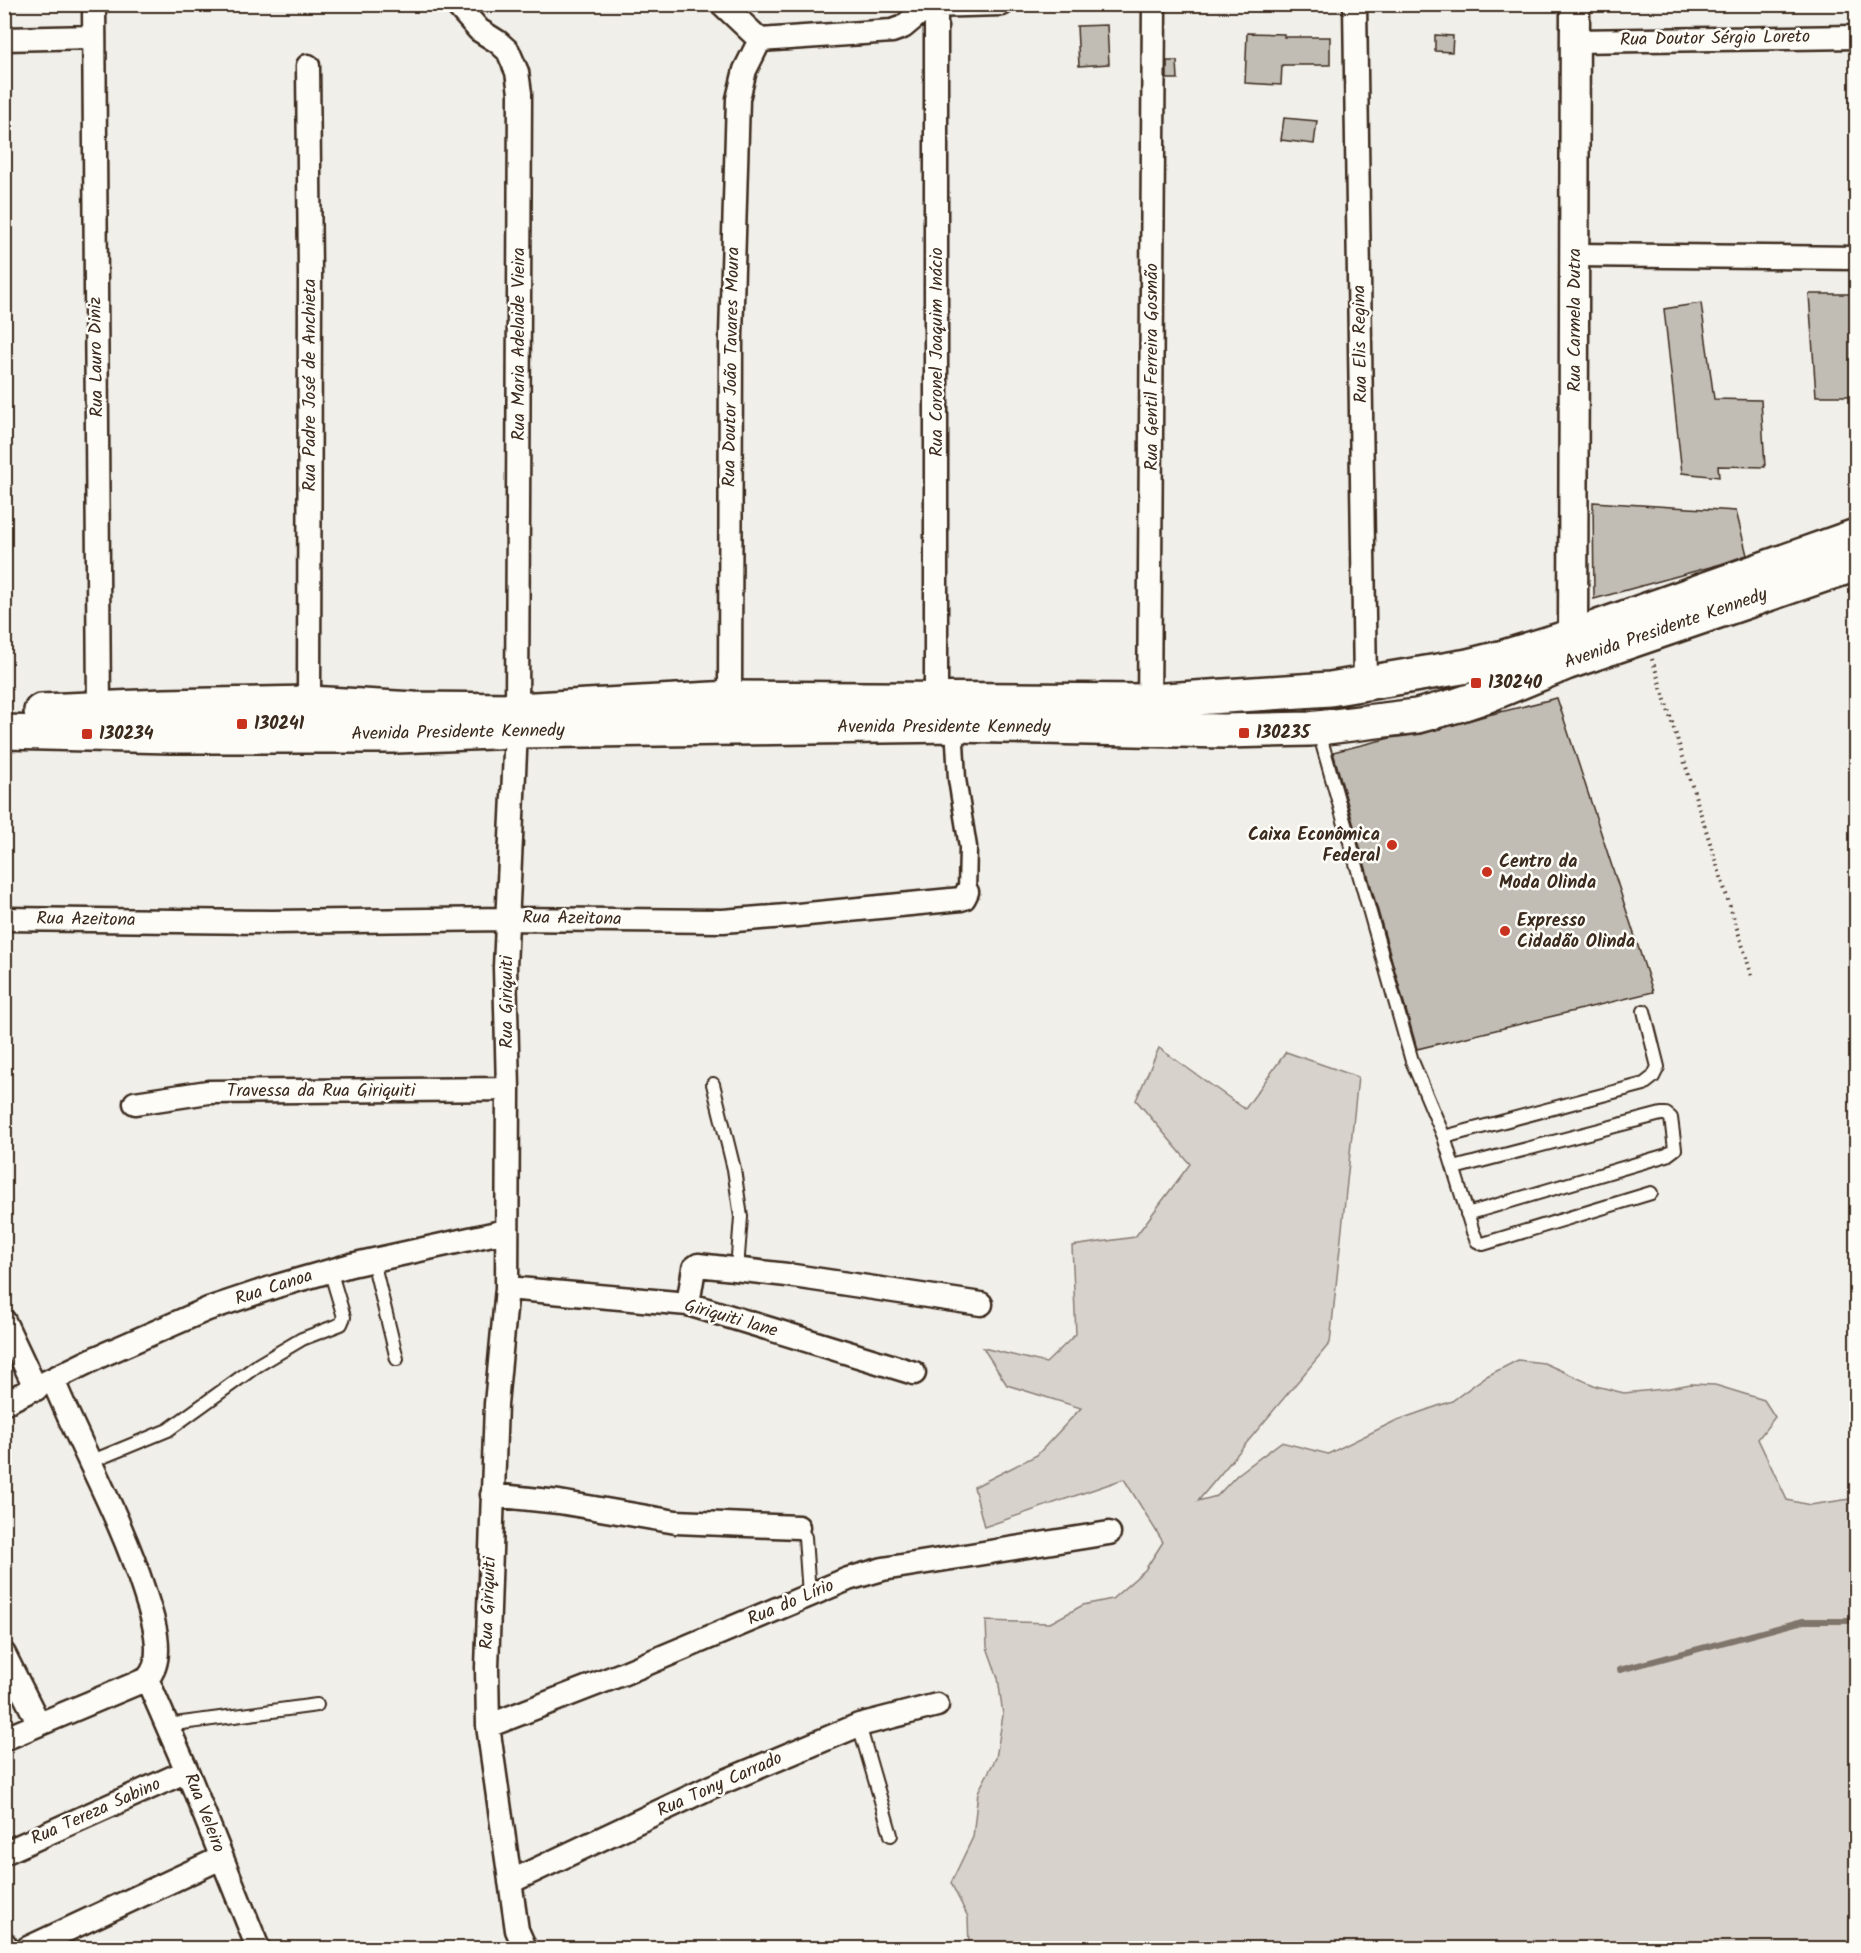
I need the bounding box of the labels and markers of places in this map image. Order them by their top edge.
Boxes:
place label: 130240 [1488,669,1543,698]
marker: 130240 [1469,676,1483,690]
place label: 130241 [254,710,305,739]
marker: 130241 [235,717,249,731]
place label: 130235 [1256,719,1312,748]
place label: 130234 [99,720,154,749]
marker: 130235 [1237,726,1251,740]
marker: 130234 [80,727,94,741]
place label: Caixa Econômica Federal [1248,821,1380,871]
marker: Caixa Econômica Federal [1385,838,1399,852]
place label: Centro da Moda Olinda [1499,848,1596,898]
marker: Centro da Moda Olinda [1480,865,1494,879]
place label: Expresso Cidadão Olinda [1517,907,1635,957]
marker: Expresso Cidadão Olinda [1498,924,1512,938]

